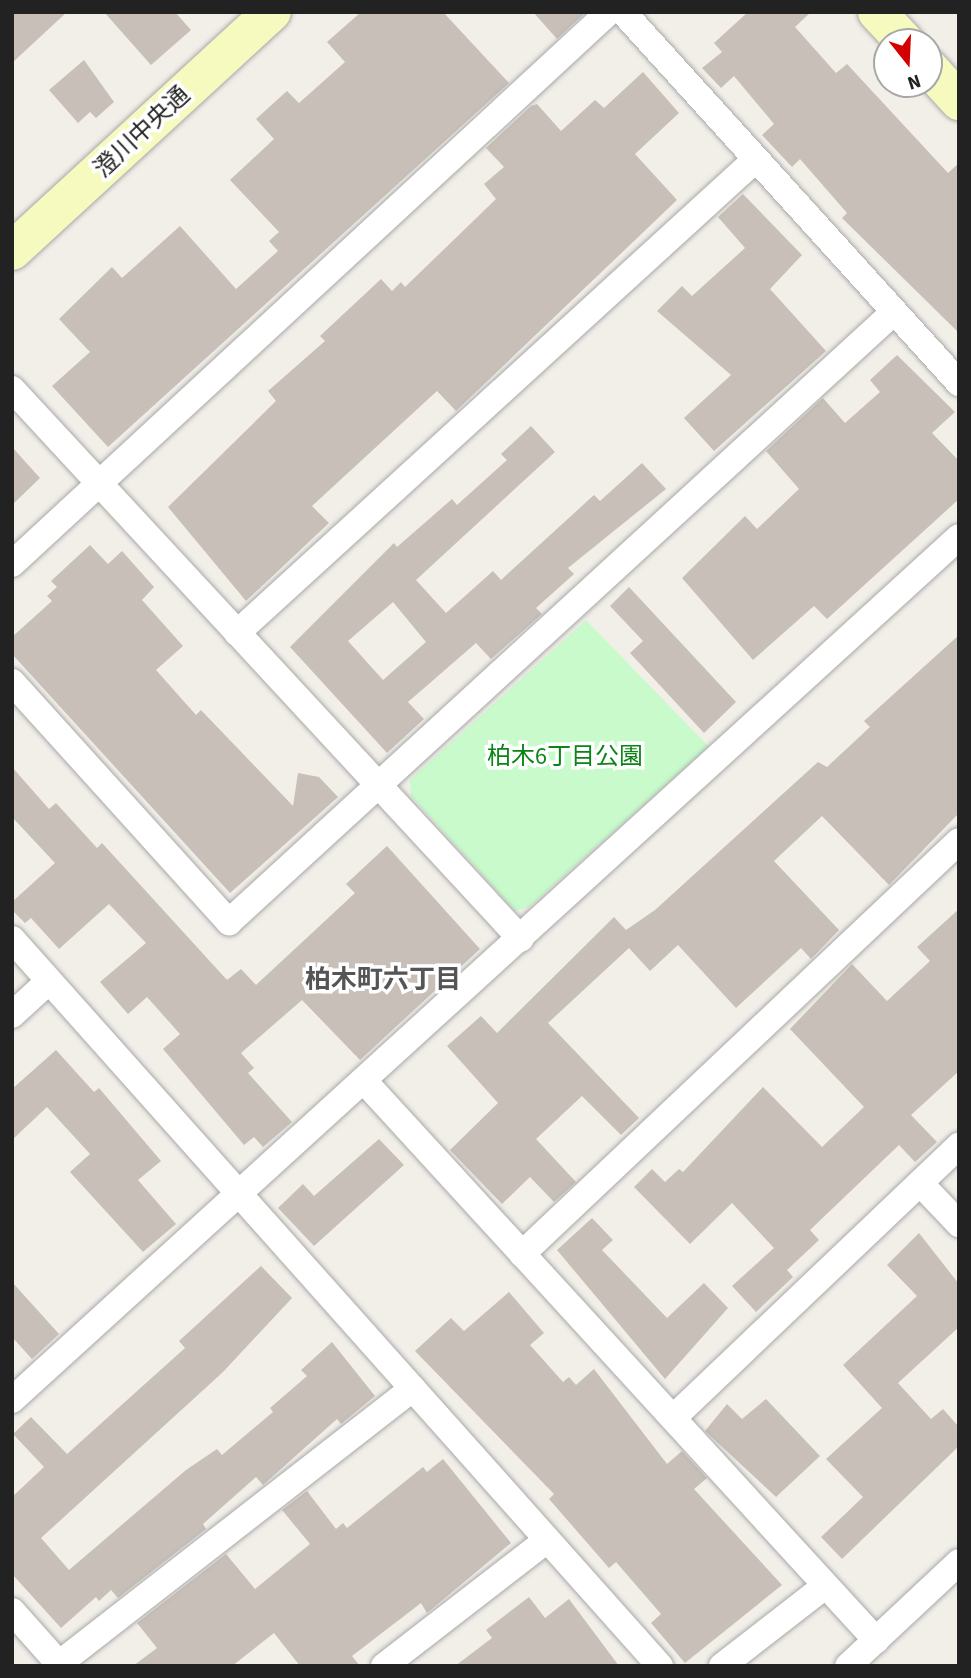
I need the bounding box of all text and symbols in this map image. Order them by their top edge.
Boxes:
north arrow [873,28,943,98]
text: N [904,67,924,96]
street label: 澄川中央通 [88,81,196,183]
park label: 柏木6丁目公園 [487,743,643,771]
district label: 柏木町六丁目 [305,964,461,996]

